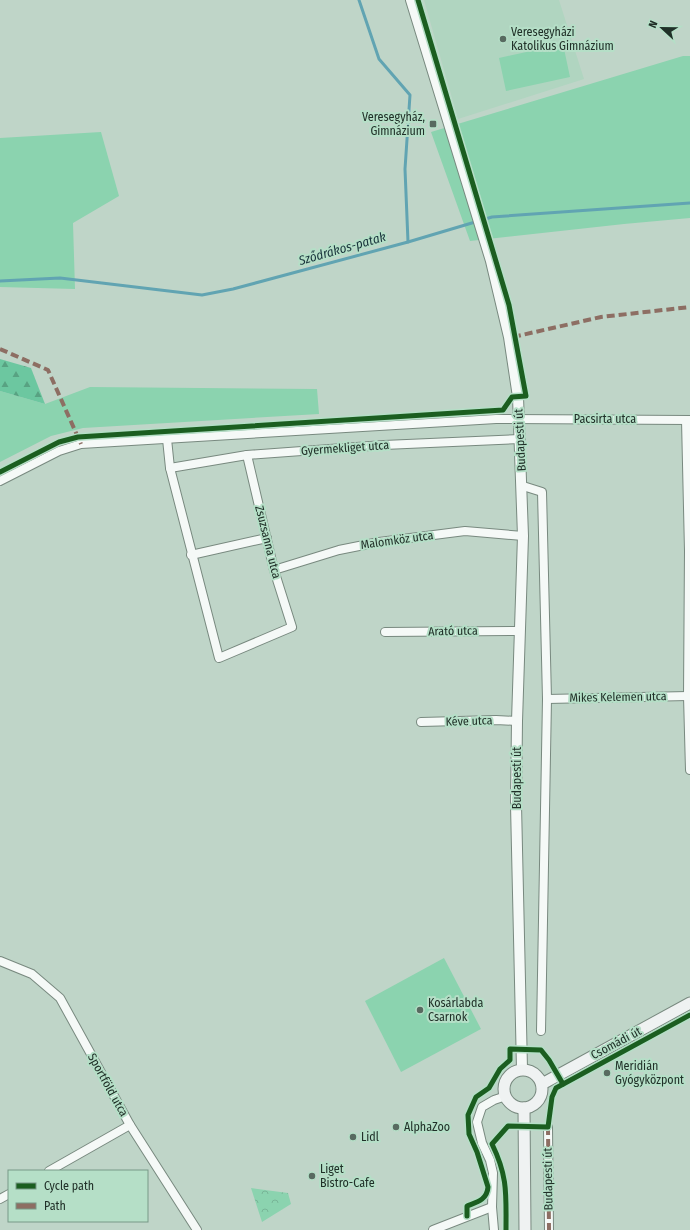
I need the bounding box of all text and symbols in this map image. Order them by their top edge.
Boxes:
north arrow [642,8,682,48]
text: N [646,19,660,30]
place label: Veresegyházi Katolikus Gimnázium [511,25,614,53]
marker: Veresegyházi Katolikus Gimnázium [498,34,508,44]
place label: Veresegyház, Gimnázium [362,110,425,138]
marker: Veresegyház, Gimnázium [428,119,438,129]
water label: Sződrákos-patak [296,229,388,268]
street label: Budapesti út [511,408,529,472]
street label: Pacsirta utca [574,412,636,426]
street label: Gyermekliget utca [300,438,390,458]
street label: Zsuzsanna utca [252,504,284,580]
street label: Malomköz utca [360,528,434,552]
street label: Arató utca [428,624,478,638]
street label: Mikes Kelemen utca [569,689,667,705]
street label: Kéve utca [445,713,493,729]
street label: Budapesti út [510,747,524,809]
place label: Kosárlabda Csarnok [428,996,483,1024]
marker: Kosárlabda Csarnok [415,1005,425,1015]
street label: Csomádi út [588,1024,644,1062]
street label: Sportföld utca [85,1051,131,1119]
place label: Meridián Gyógyközpont [615,1059,684,1087]
marker: Meridián Gyógyközpont [602,1068,612,1078]
place label: AlphaZoo [404,1120,450,1134]
marker: AlphaZoo [391,1122,401,1132]
place label: Lidl [361,1130,379,1144]
marker: Lidl [348,1132,358,1142]
street label: Budapesti út [540,1148,556,1210]
place label: Liget Bistro-Cafe [320,1162,375,1190]
legend [8,1170,148,1222]
marker: Liget Bistro-Cafe [307,1171,317,1181]
text: Cycle path [44,1179,94,1193]
text: Path [44,1199,66,1213]

